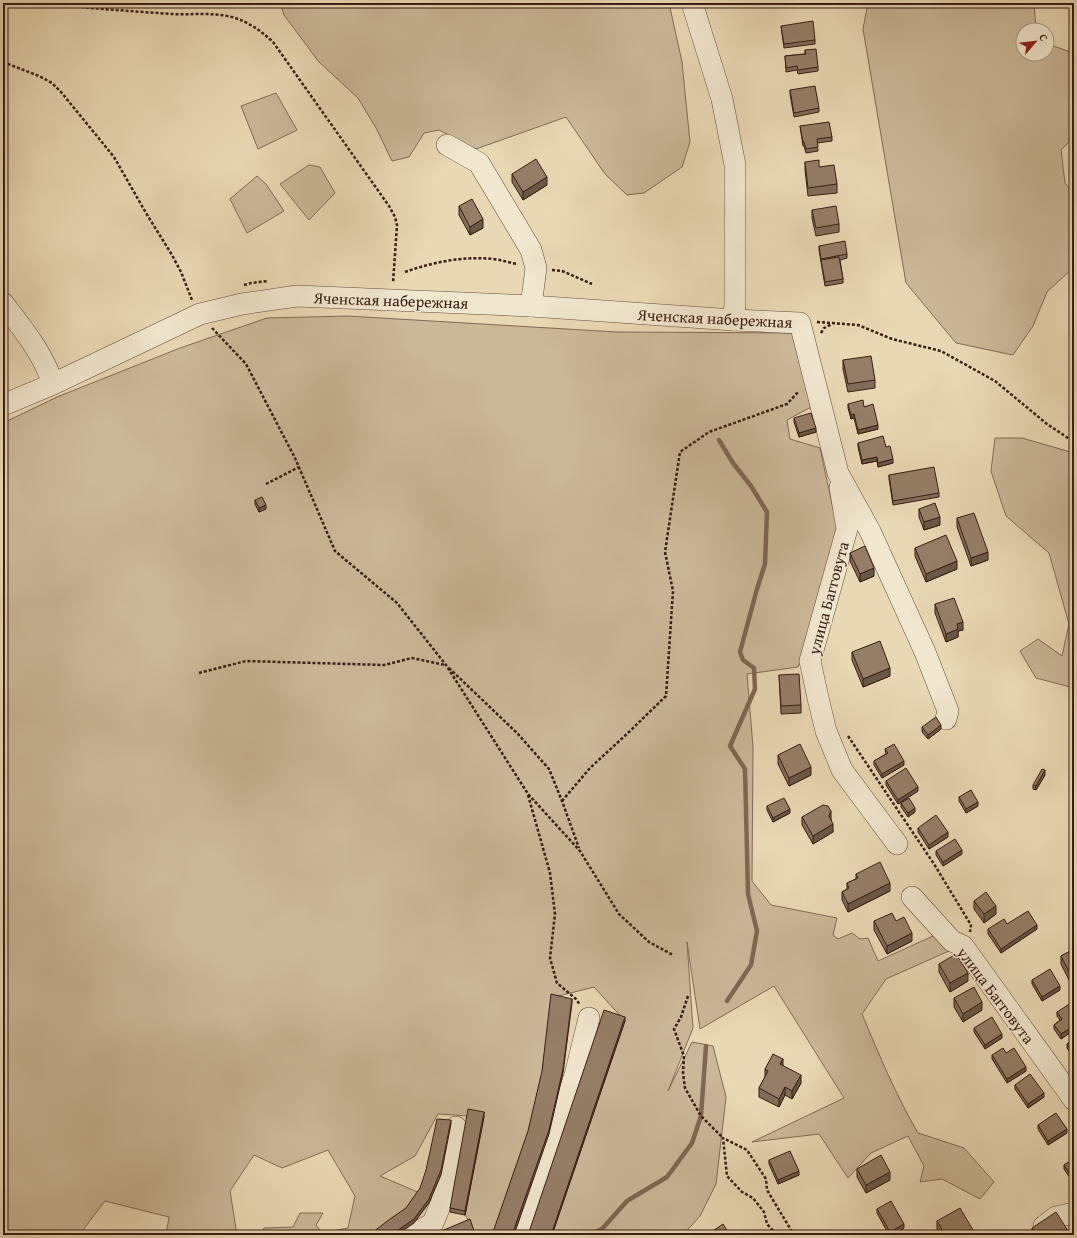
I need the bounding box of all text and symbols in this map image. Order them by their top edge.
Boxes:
north arrow [1015,22,1055,62]
text: С [1035,31,1052,44]
street label: Яченская набережная [312,285,469,315]
street label: Яченская набережная [636,302,793,334]
street label: улица Багговута [801,538,855,658]
street label: улица Багговута [951,941,1041,1049]

